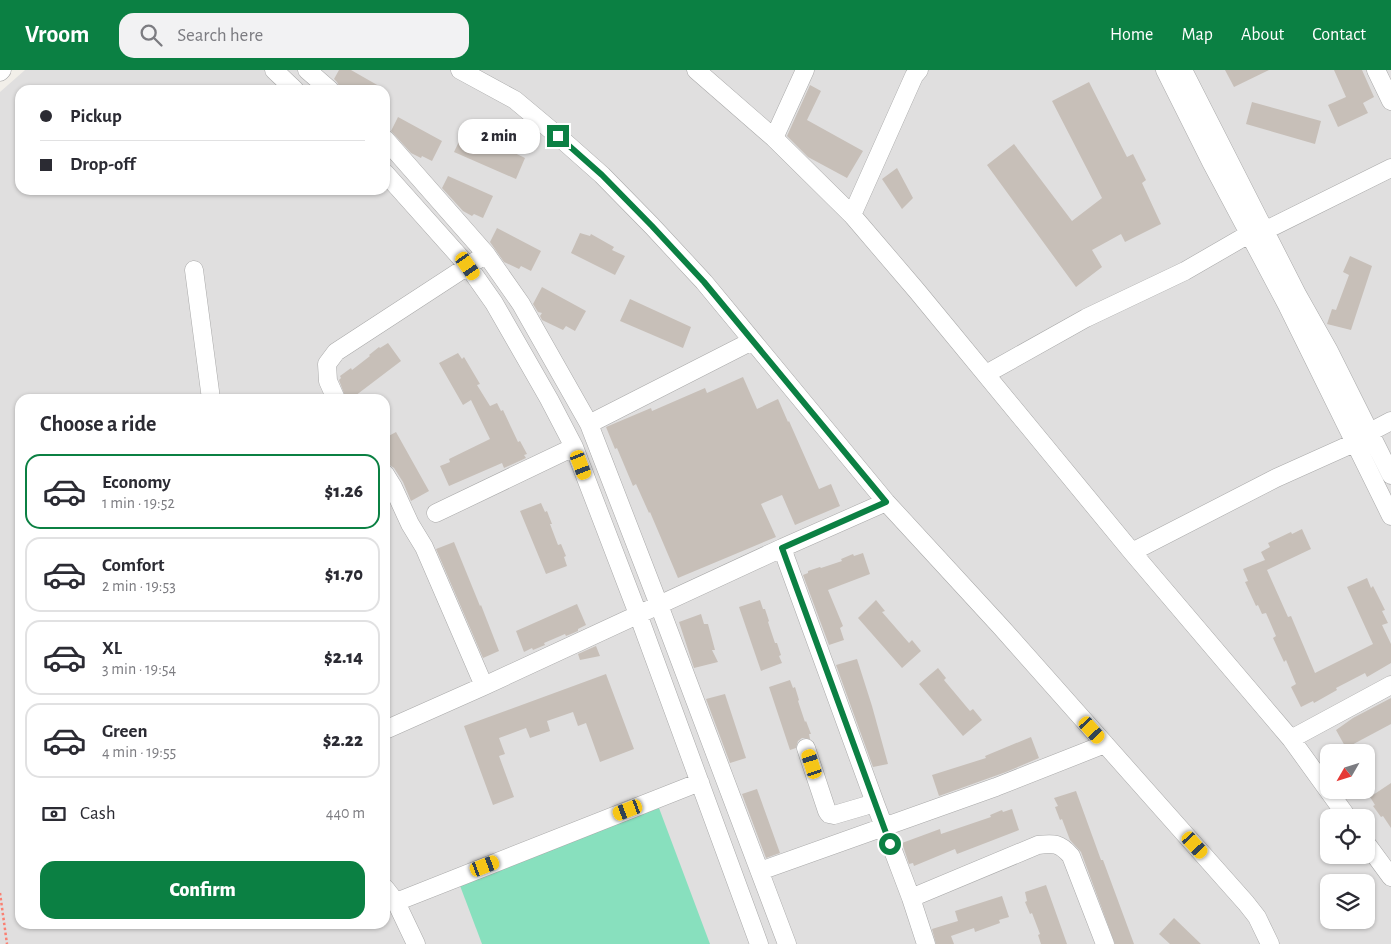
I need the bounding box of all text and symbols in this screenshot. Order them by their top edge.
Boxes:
search box [119,13,469,58]
icon: search [137,21,165,49]
text: Vroom [25,23,89,47]
text: Search here [177,26,263,45]
text: Home [1110,26,1153,44]
text: Map [1181,26,1213,44]
text: About [1241,26,1284,44]
text: Contact [1312,26,1366,44]
text: Pickup [70,107,122,126]
callout: 2 min [458,118,540,154]
route end [547,125,569,147]
text: 2 min [481,128,517,144]
text: Drop-off [70,155,135,174]
car [453,249,482,283]
text: Choose a ride [40,413,156,435]
car [568,448,593,482]
icon: car [42,469,87,514]
text: Economy [102,473,171,492]
text: $1.26 [325,482,363,501]
text: 1 min · 19:52 [102,495,175,511]
icon: car [42,552,87,597]
text: Comfort [102,556,164,575]
text: $1.70 [325,565,363,584]
text: 2 min · 19:53 [102,578,176,594]
icon: car [42,635,87,680]
text: XL [102,639,122,658]
text: $2.14 [324,648,363,667]
text: 3 min · 19:54 [102,661,176,677]
car [1076,714,1107,746]
icon: car [42,718,87,763]
text: Green [102,722,148,741]
text: $2.22 [323,731,363,750]
text: 4 min · 19:55 [102,744,176,760]
north arrow [1320,744,1375,799]
map controls [1320,744,1375,929]
car [800,747,823,781]
car [611,798,644,822]
icon: cash [40,800,68,828]
text: Cash [80,804,116,823]
text: 440 m [326,805,365,821]
button: locate [1320,809,1375,864]
car [1179,829,1210,861]
route start [879,833,901,855]
car [468,854,501,878]
button: Confirm [40,861,365,919]
button: layers [1320,874,1375,929]

